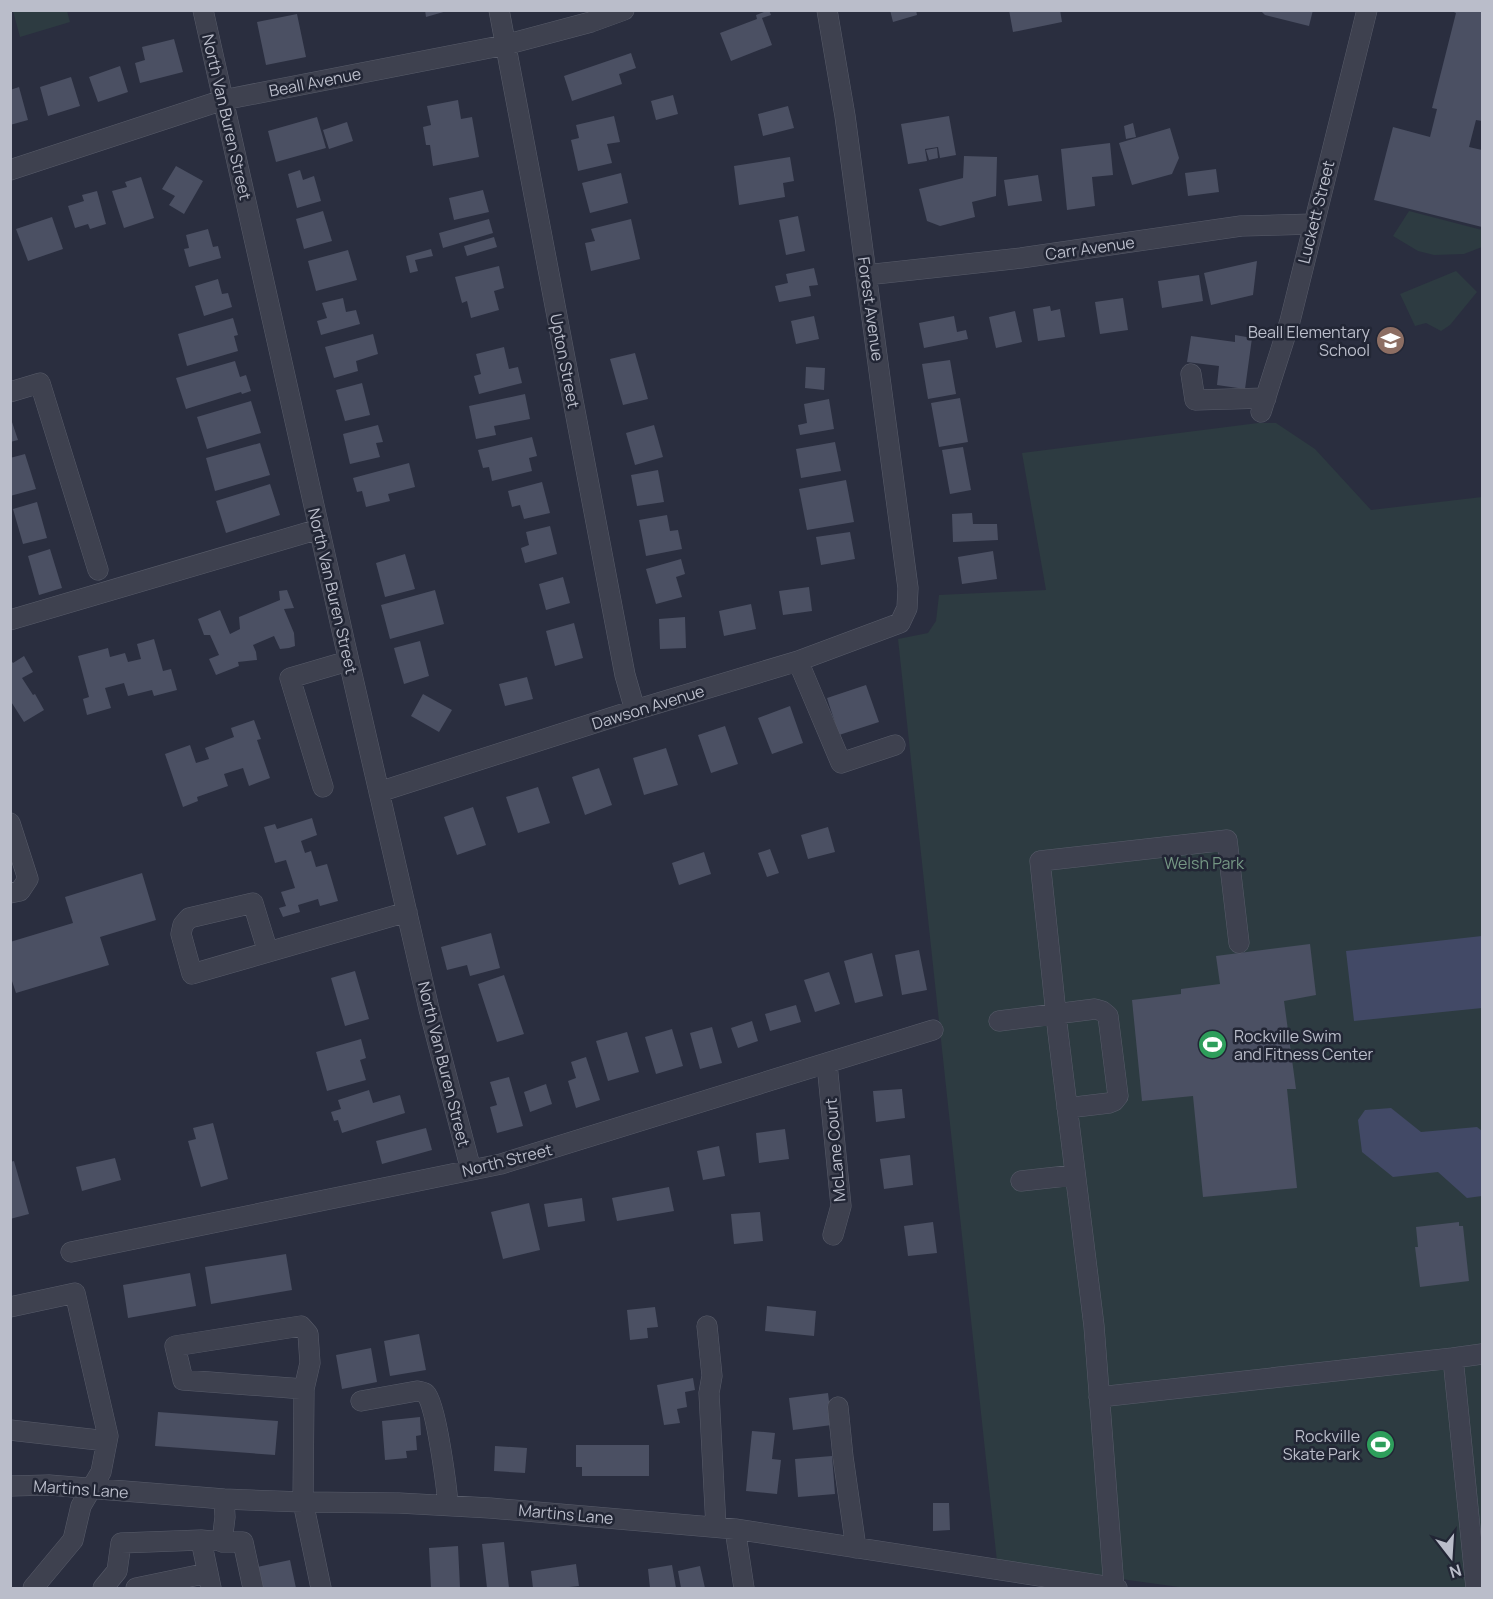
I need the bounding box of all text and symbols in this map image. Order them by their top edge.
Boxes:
street label: North Van Buren Street [197,32,257,202]
street label: Beall Avenue [267,62,363,102]
street label: Luckett Street [1293,158,1339,266]
street label: Carr Avenue [1044,231,1136,265]
street label: Forest Avenue [853,255,889,363]
street label: Upton Street [545,312,585,410]
place label: Beall Elementary School [1248,321,1371,361]
school or university icon: Beall Elementary School [1375,325,1407,357]
street label: North Van Buren Street [303,506,363,676]
street label: Dawson Avenue [589,679,707,735]
park label: Welsh Park [1164,852,1245,874]
street label: North Van Buren Street [413,979,475,1149]
place label: Rockville Swim and Fitness Center [1234,1025,1374,1065]
sports icon: Rockville Swim and Fitness Center [1197,1029,1229,1061]
street label: McLane Court [820,1097,850,1203]
street label: North Street [460,1138,554,1182]
place label: Rockville Skate Park [1283,1425,1361,1465]
sports icon: Rockville Skate Park [1365,1429,1397,1461]
street label: Martins Lane [33,1475,129,1503]
street label: Martins Lane [518,1499,614,1529]
north arrow [1421,1527,1481,1587]
text: N [1447,1559,1464,1584]

